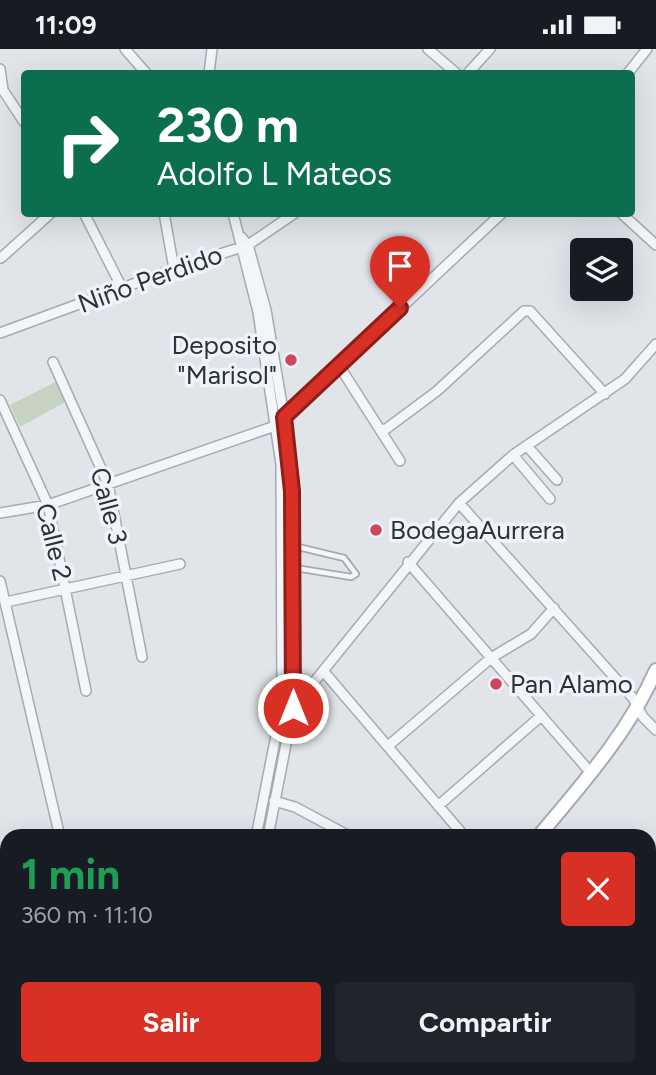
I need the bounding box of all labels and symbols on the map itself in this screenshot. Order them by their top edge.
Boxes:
pin [370,236,430,308]
street label: Niño Perdido [73,238,227,320]
place label: Deposito "Marisol" [171,329,277,391]
marker: Deposito "Marisol" [283,352,299,368]
street label: Calle 3 [83,464,135,548]
street label: Calle 2 [29,500,79,584]
place label: BodegaAurrera [390,514,565,546]
marker: BodegaAurrera [368,522,384,538]
place label: Pan Alamo [510,668,633,700]
position arrow [256,671,330,745]
marker: Pan Alamo [488,676,504,692]

